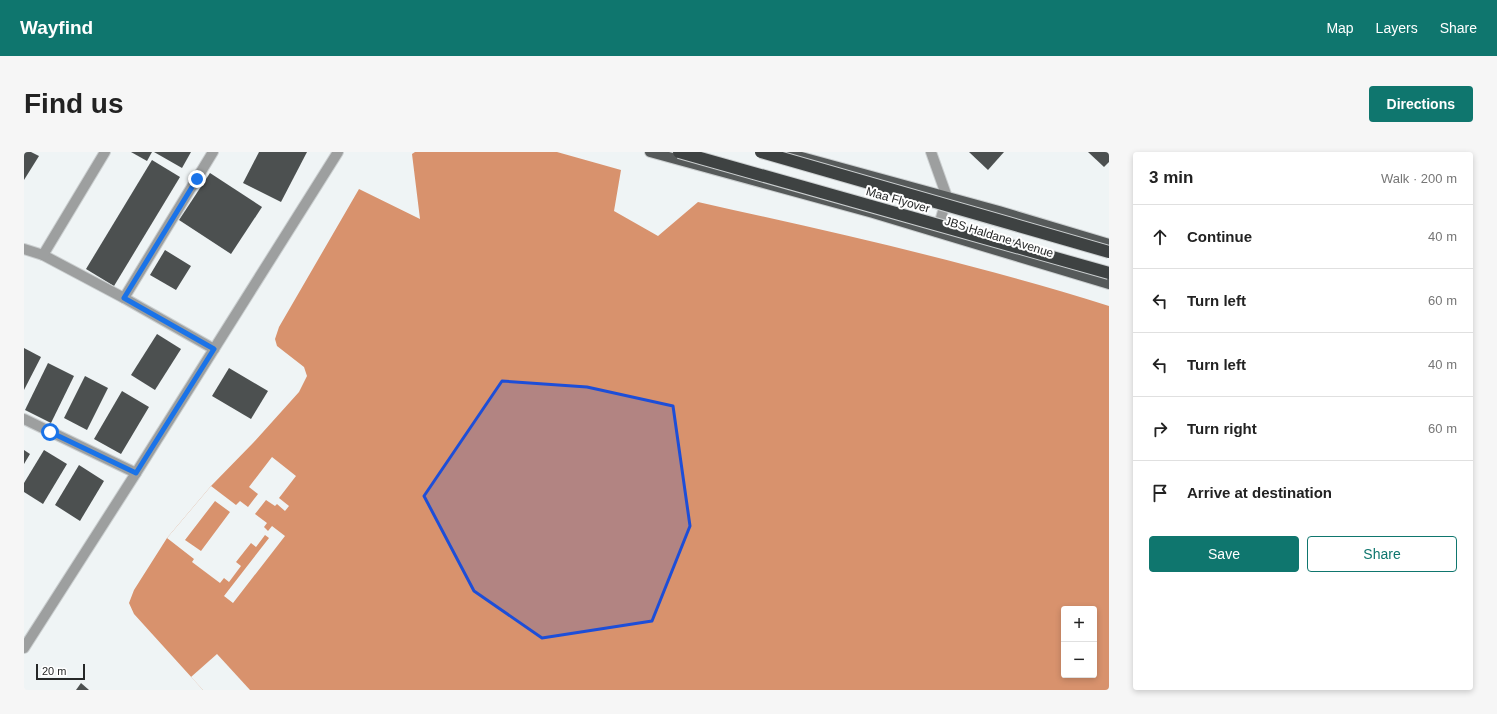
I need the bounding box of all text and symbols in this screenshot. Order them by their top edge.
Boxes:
text: Wayfind [20,17,93,38]
text: Map [1326,20,1354,36]
text: Layers [1376,20,1418,36]
text: Share [1440,20,1477,36]
button: Directions [1369,86,1473,122]
text: Find us [24,88,124,119]
text: 3 min [1149,168,1193,187]
route end [188,170,206,188]
text: Walk · 200 m [1381,171,1457,186]
street label: Maa Flyover [864,184,932,216]
street label: JBS Haldane Avenue [943,214,1055,260]
icon: ahead [1149,226,1171,248]
text: Continue [1187,228,1252,245]
text: 40 m [1428,229,1457,244]
icon: left [1149,290,1171,312]
text: Turn left [1187,292,1246,309]
text: 60 m [1428,293,1457,308]
icon: left [1149,354,1171,376]
text: Turn left [1187,356,1246,373]
text: 40 m [1428,357,1457,372]
icon: right [1149,418,1171,440]
text: Turn right [1187,420,1257,437]
text: 60 m [1428,421,1457,436]
route start [41,423,59,441]
icon: arrive [1149,482,1171,504]
text: Arrive at destination [1187,484,1332,501]
button: Save [1149,536,1299,572]
button: Share [1307,536,1457,572]
map controls [1061,606,1097,678]
button: + [1061,606,1097,642]
button: − [1061,642,1097,678]
scale bar [36,662,85,681]
text: 20 m [42,665,66,677]

